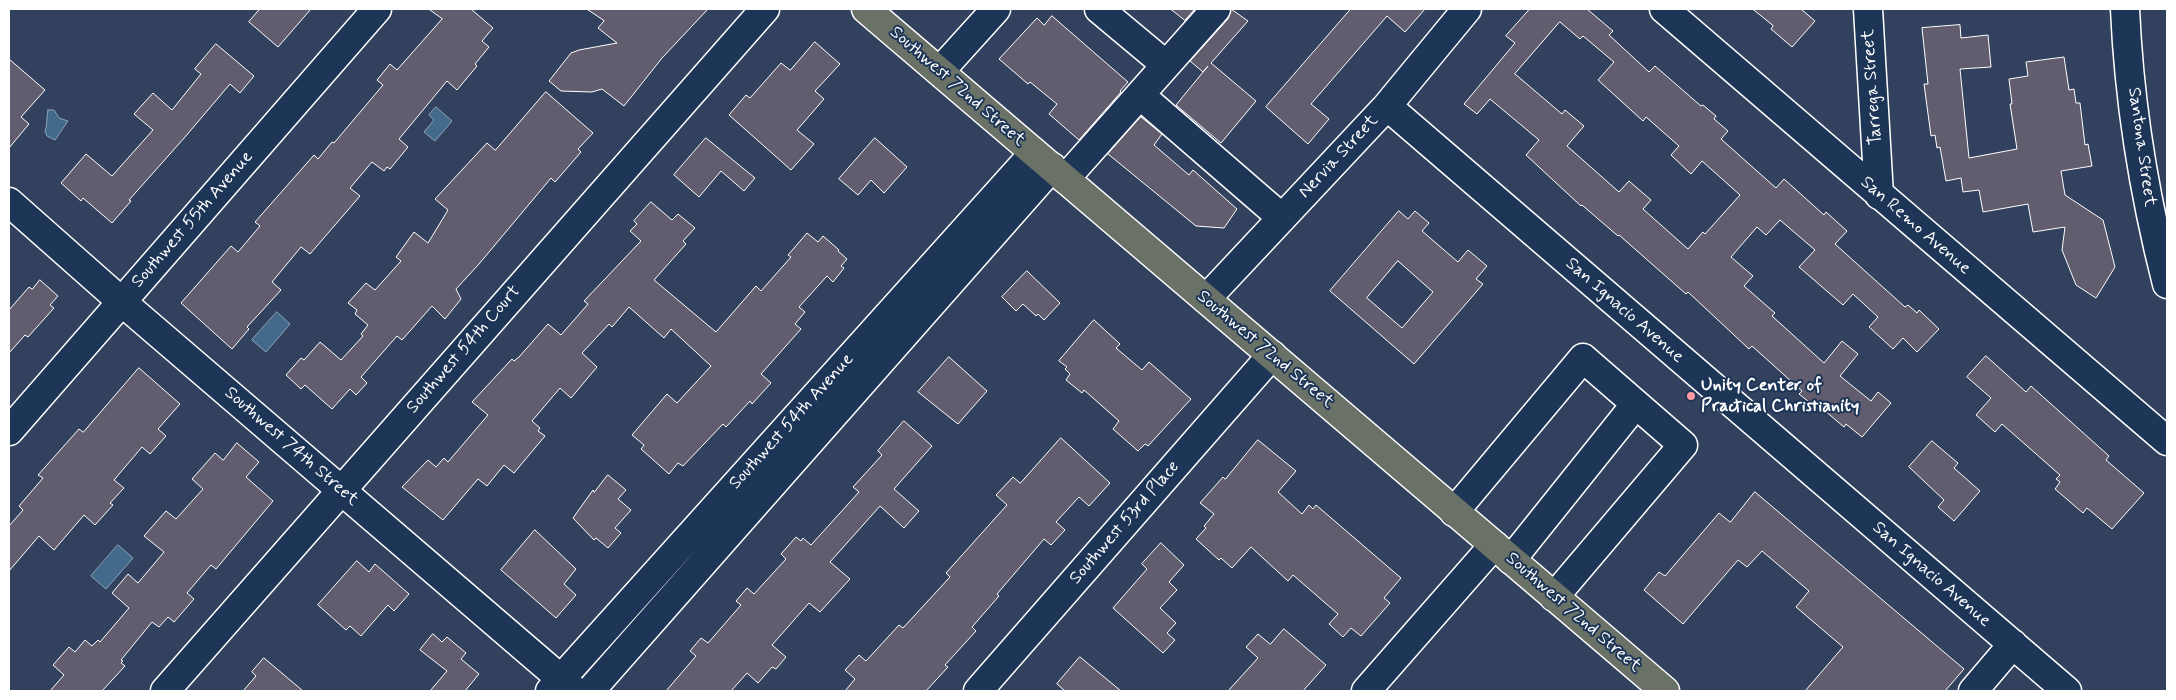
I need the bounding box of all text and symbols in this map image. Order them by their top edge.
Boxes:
street label: Southwest 72nd Street [885,22,1029,152]
street label: Tarrega Street [1858,28,1888,146]
street label: Santona Street [2122,86,2160,208]
street label: Nervia Street [1295,111,1383,203]
street label: Southwest 55th Avenue [128,147,258,293]
street label: San Remo Avenue [1855,172,1975,280]
street label: San Ignacio Avenue [1560,254,1688,368]
street label: Southwest 54th Court [402,282,526,418]
street label: Southwest 72nd Street [1192,286,1338,414]
street label: Southwest 54th Avenue [725,349,859,495]
place label: Unity Center of Practical Christianity [1701,375,1859,418]
street label: Southwest 74th Street [219,383,363,511]
marker: Unity Center of Practical Christianity [1685,390,1697,402]
street label: Southwest 53rd Place [1065,457,1185,589]
street label: San Ignacio Avenue [1867,518,1995,632]
street label: Southwest 72nd Street [1501,548,1645,678]

